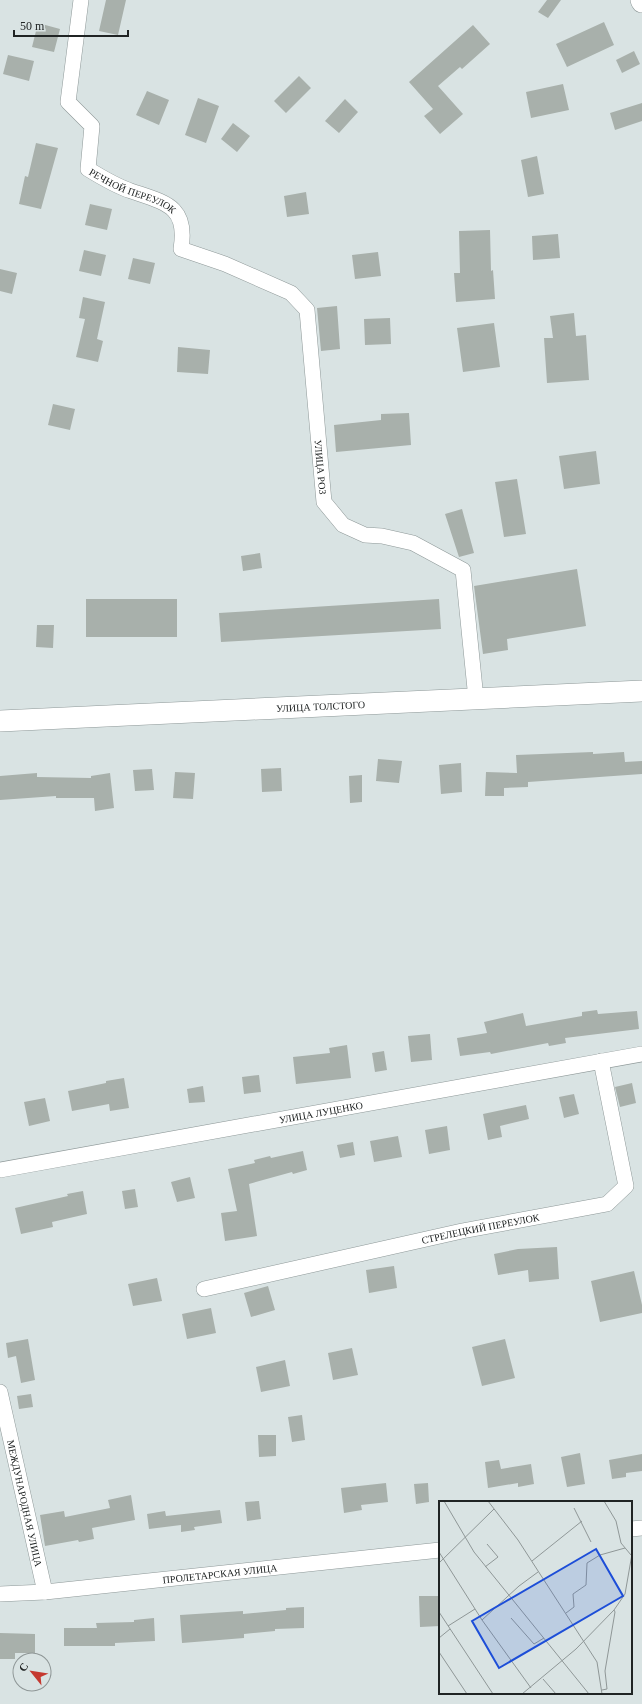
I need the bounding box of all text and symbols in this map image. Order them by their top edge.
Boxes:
scale bar [14,12,128,38]
text: 50 m [20,19,45,33]
street label: РЕЧНОЙ ПЕРЕУЛОК [87,166,178,216]
street label: УЛИЦА РОЗ [313,439,328,495]
street label: УЛИЦА ТОЛСТОГО [276,699,365,714]
street label: УЛИЦА ЛУЦЕНКО [278,1100,364,1126]
street label: СТРЕЛЕЦКИЙ ПЕРЕУЛОК [421,1212,541,1246]
street label: МЕЖДУНАРОДНАЯ УЛИЦА [5,1439,44,1569]
inset map [439,1501,632,1694]
street label: ПРОЛЕТАРСКАЯ УЛИЦА [162,1562,279,1585]
north arrow [12,1652,52,1692]
text: С [16,1661,31,1673]

